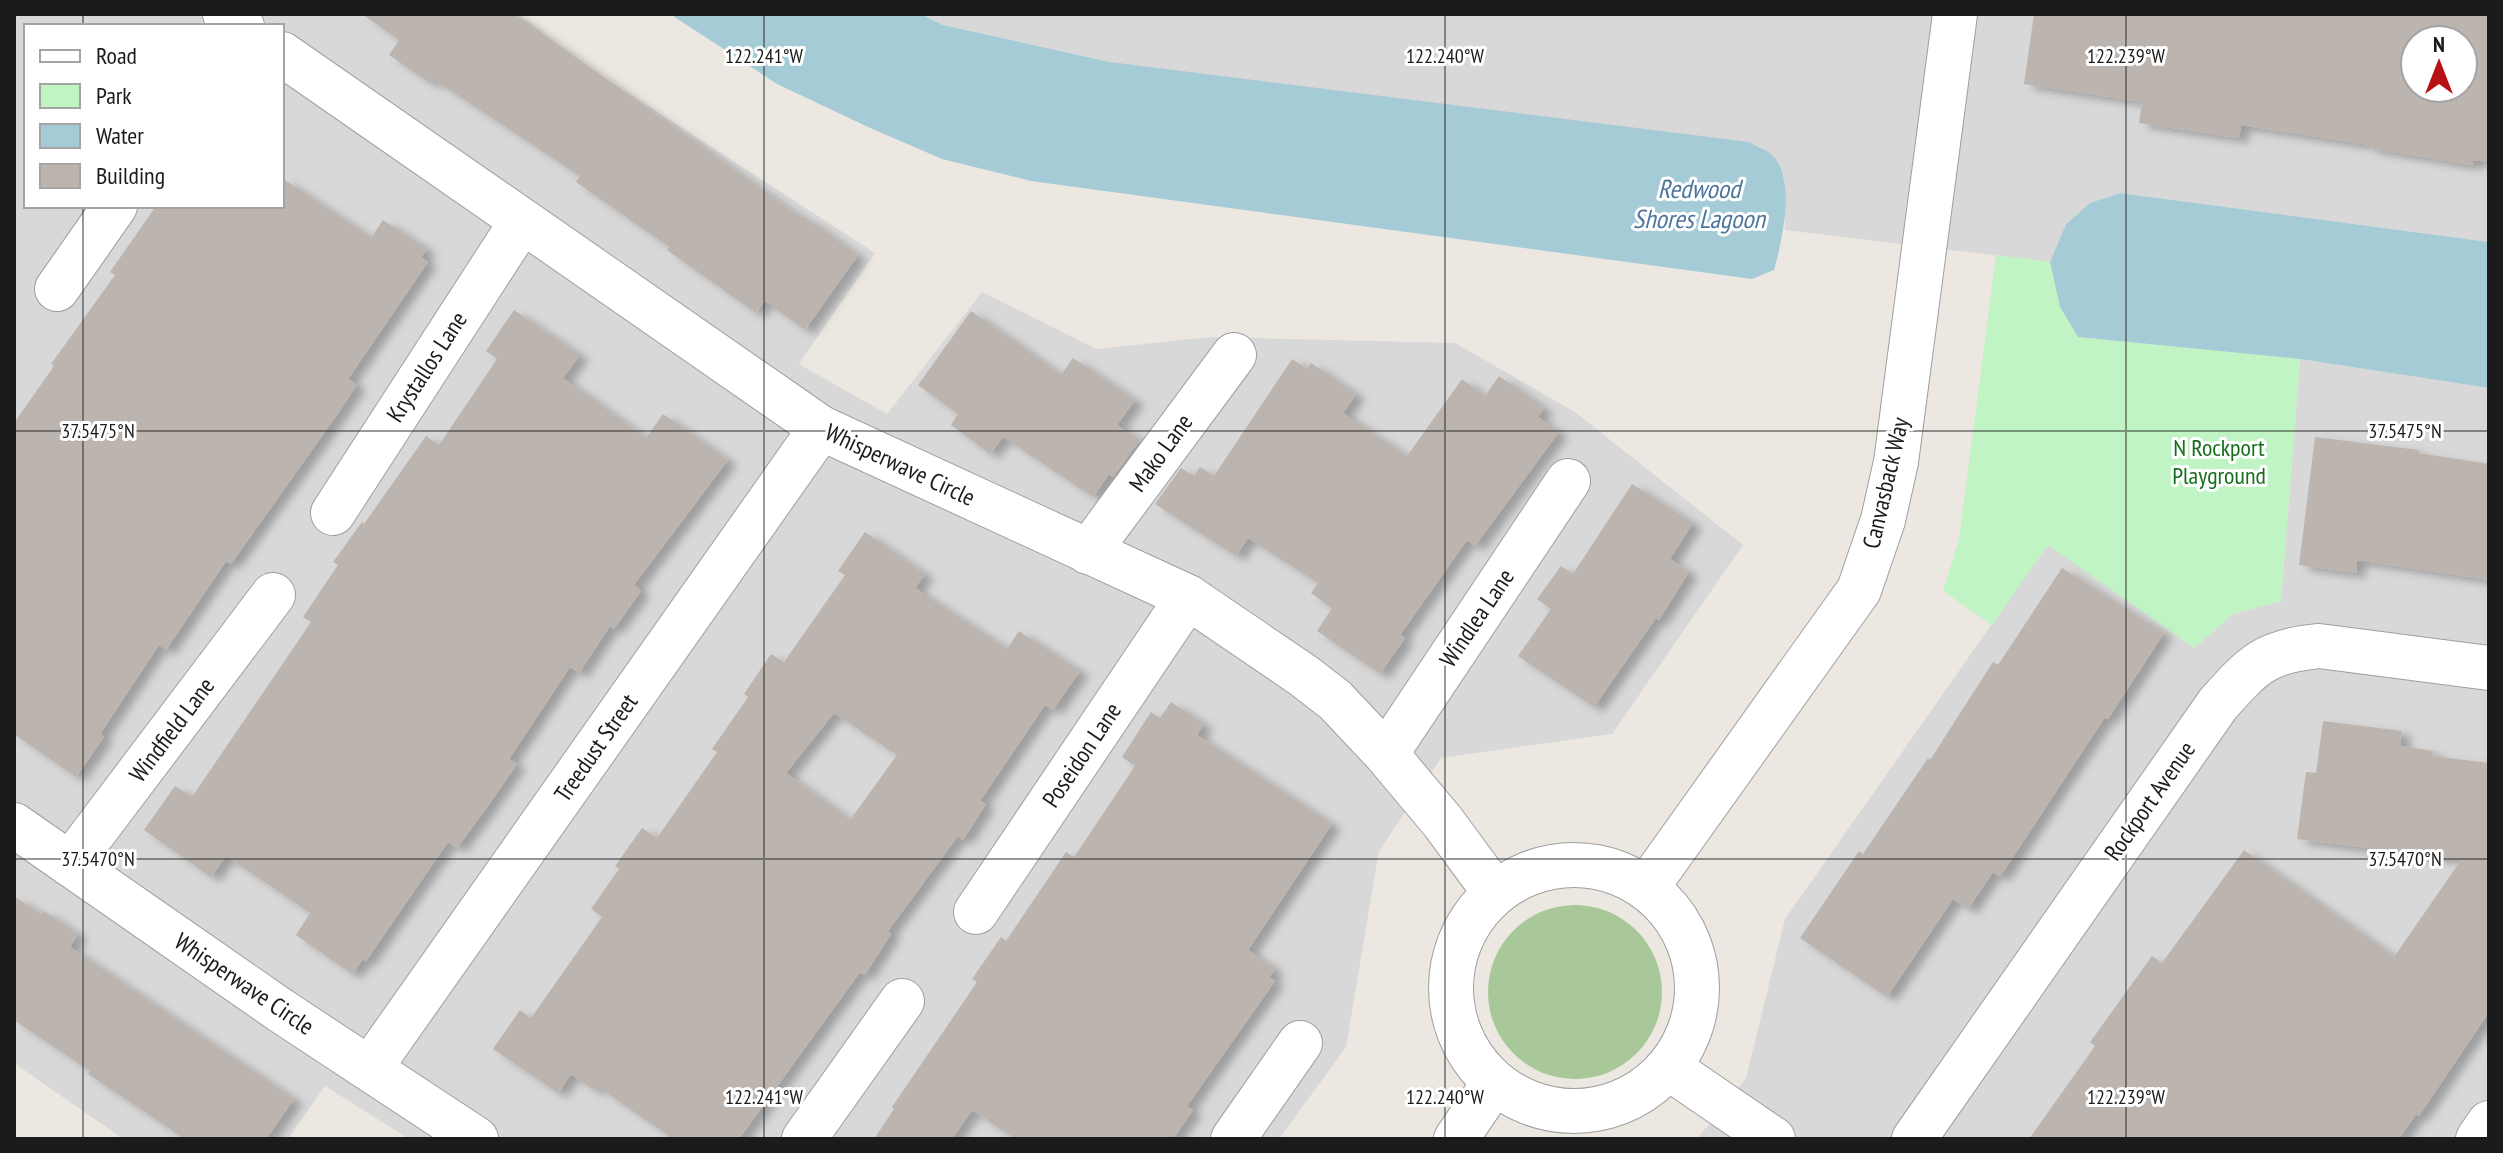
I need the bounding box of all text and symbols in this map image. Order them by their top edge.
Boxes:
legend [24,24,284,208]
north arrow [2399,24,2479,104]
text: N [2433,30,2445,58]
text: Road [96,40,137,71]
text: 122.241°W [725,43,803,69]
text: 122.240°W [1406,43,1484,69]
text: 122.239°W [2087,43,2165,69]
text: Park [96,80,132,111]
text: Water [96,120,144,151]
text: Building [96,160,165,191]
water label: Redwood Shores Lagoon [1633,172,1767,235]
street label: Krystallos Lane [379,306,474,428]
street label: Mako Lane [1122,408,1199,498]
street label: Canvasback Way [1855,414,1916,552]
street label: Whisperwave Circle [820,416,980,513]
text: 37.5475°N [61,418,135,444]
text: 37.5475°N [2368,418,2442,444]
park label: N Rockport Playground [2172,432,2266,491]
street label: Windlea Lane [1432,563,1521,673]
street label: Windfield Lane [122,671,221,788]
street label: Treedust Street [547,687,644,808]
street label: Poseidon Lane [1035,696,1128,813]
street label: Rockport Avenue [2097,735,2202,866]
text: 37.5470°N [61,846,135,872]
text: 37.5470°N [2368,846,2442,872]
street label: Whisperwave Circle [169,925,320,1042]
text: 122.241°W [725,1084,803,1110]
text: 122.240°W [1406,1084,1484,1110]
text: 122.239°W [2087,1084,2165,1110]

